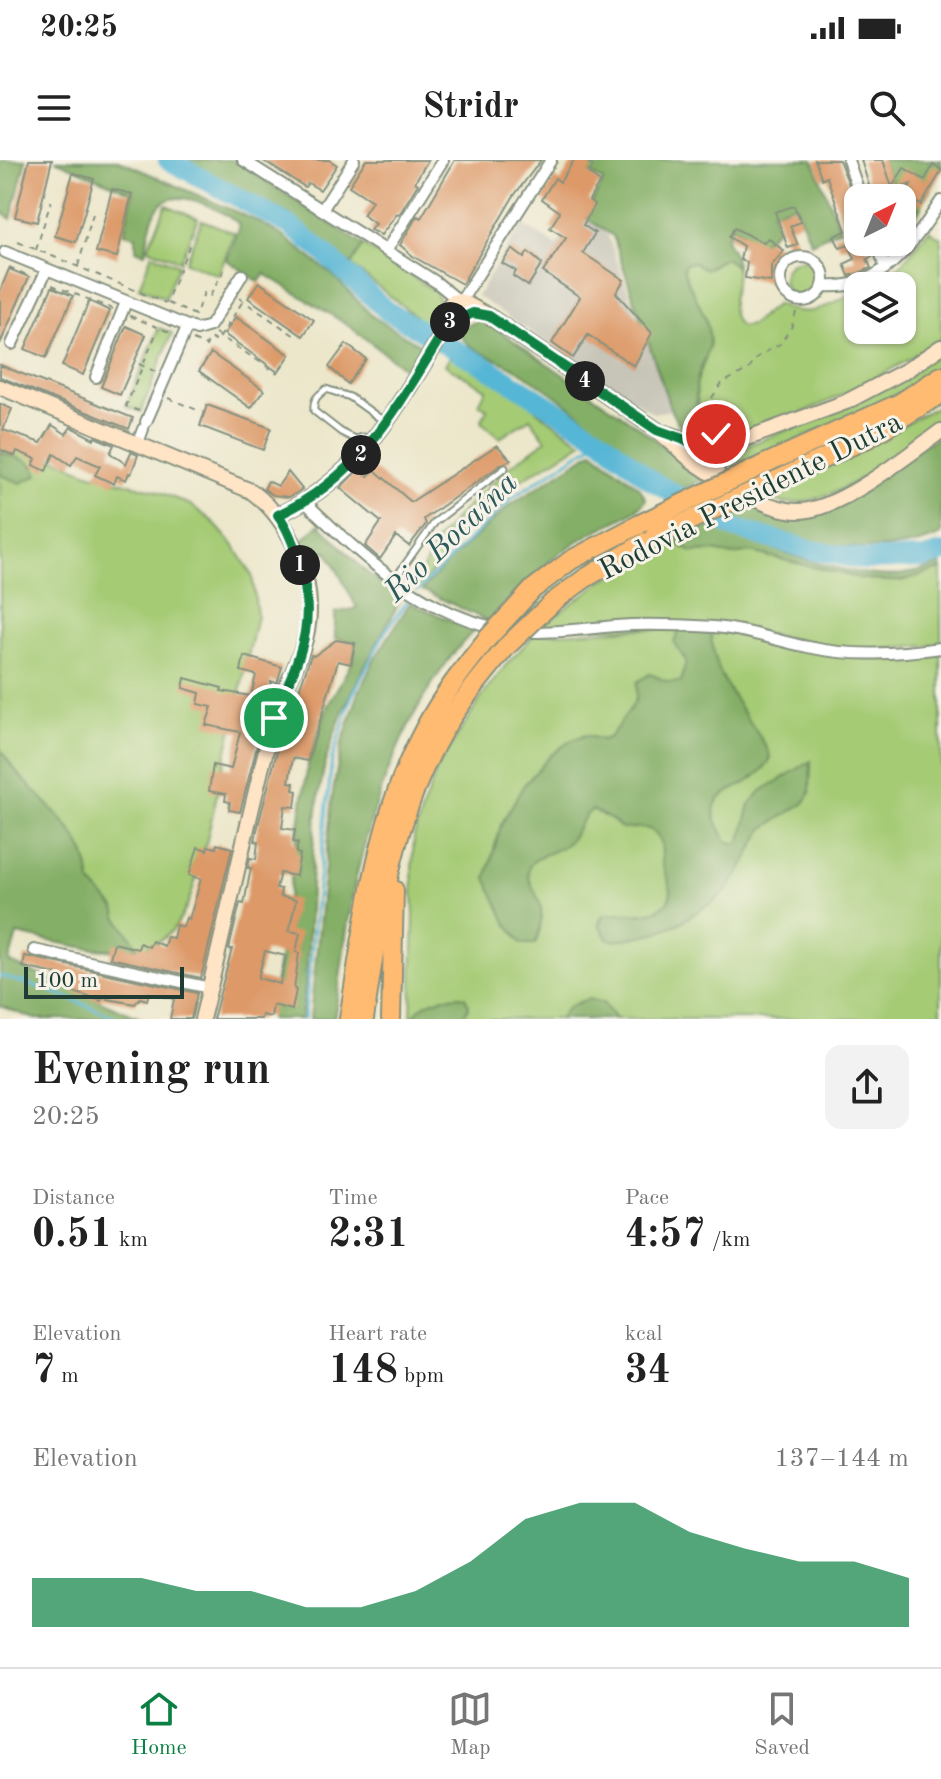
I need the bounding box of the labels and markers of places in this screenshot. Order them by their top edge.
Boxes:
pin: 3 [430,302,470,342]
pin: 4 [565,361,605,401]
pin [682,400,750,468]
pin: 2 [341,435,381,475]
pin: 1 [280,545,320,585]
pin [240,684,308,752]

